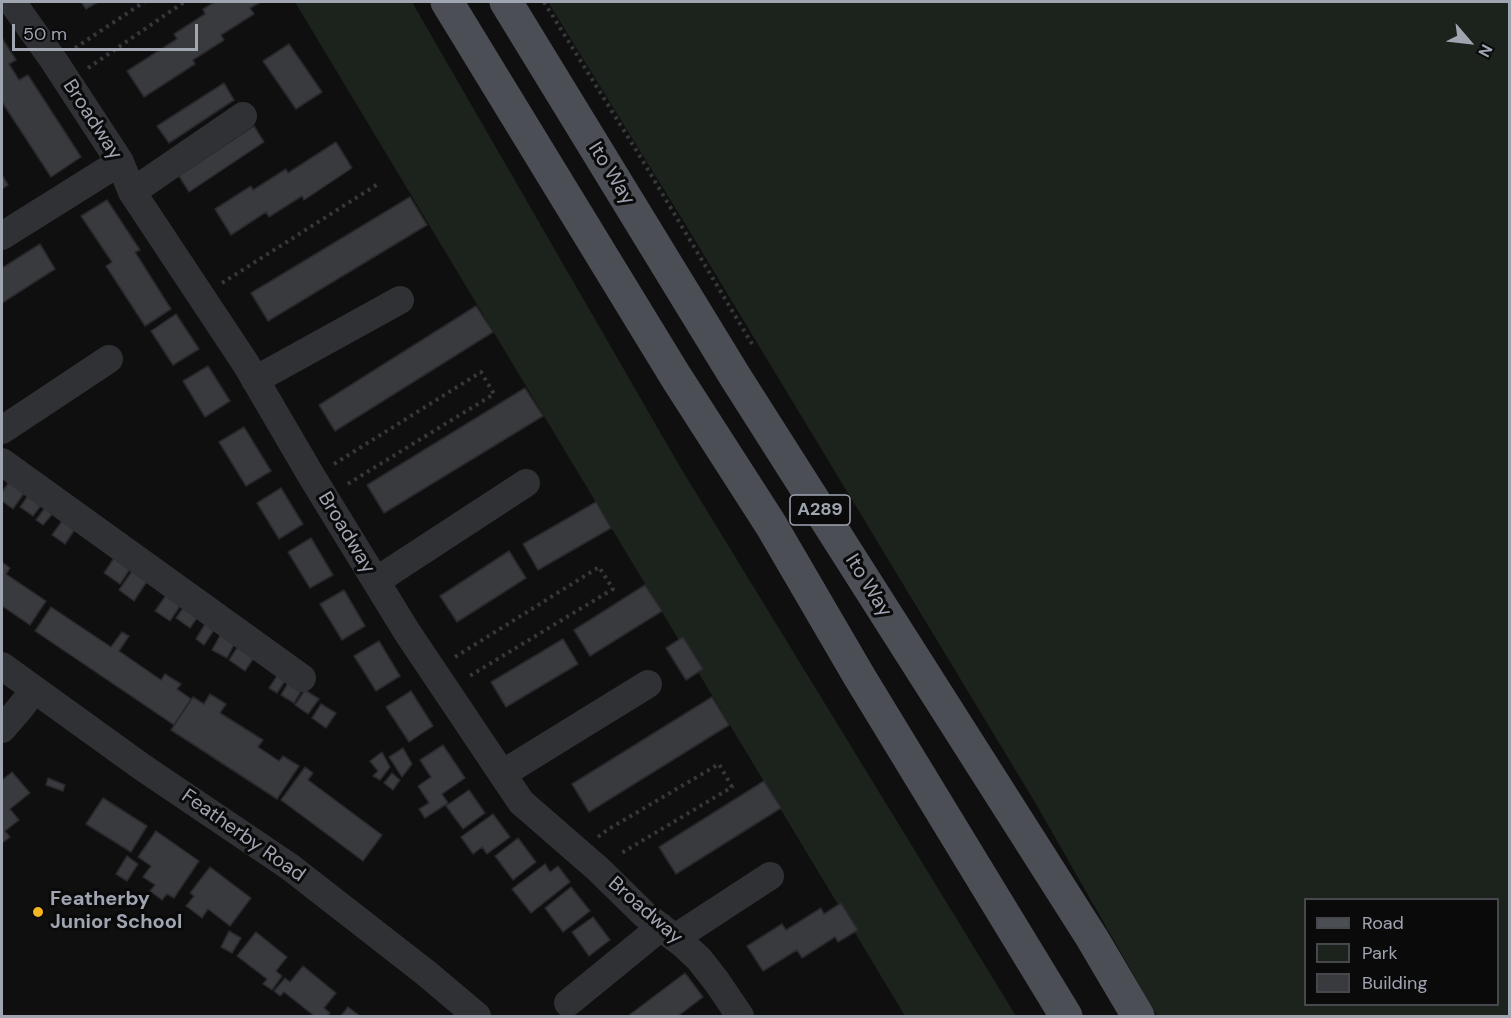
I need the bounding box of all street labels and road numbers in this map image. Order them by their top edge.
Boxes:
street label: Broadway [57,75,127,165]
street label: Ito Way [582,138,640,210]
street label: Broadway [312,488,380,578]
road number: A289 [790,495,850,525]
street label: Ito Way [839,550,897,622]
street label: Featherby Road [177,785,309,887]
street label: Broadway [603,872,687,950]

